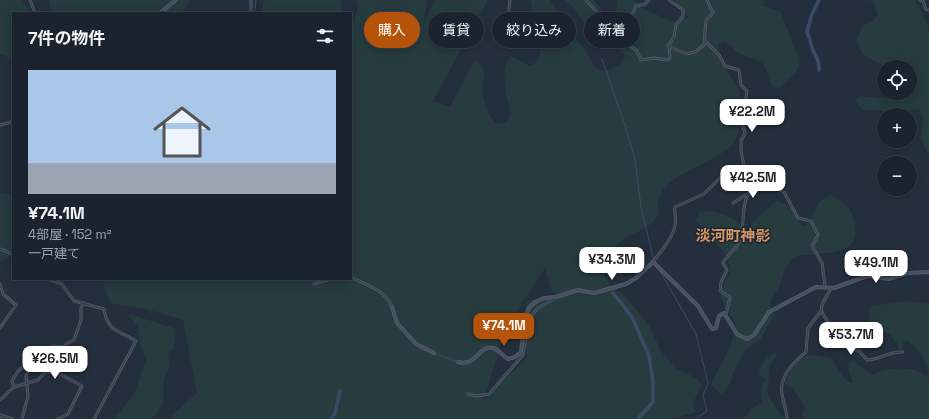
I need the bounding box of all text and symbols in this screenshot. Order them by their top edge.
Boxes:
chip: 購入 [364,12,420,48]
chip: 賃貸 [428,12,484,48]
chip: 絞り込み [492,12,576,48]
chip: 新着 [584,12,640,48]
icon: filters [314,25,336,47]
text: 7件の物件 [28,27,105,49]
map controls [877,60,917,196]
button: locate [877,60,917,100]
icon: home [146,96,218,168]
pin: ¥22.2M [719,99,785,133]
text: ¥22.2M [729,103,775,120]
button: + [877,108,917,148]
button: − [877,156,917,196]
pin: ¥42.5M [720,165,786,199]
text: ¥42.5M [729,169,777,186]
text: ¥74.1M [28,202,85,224]
text: 4部屋 · 152 m² [28,226,111,243]
district label: 淡河町神影 [695,226,771,245]
text: 一戸建て [28,245,80,262]
pin: ¥34.3M [579,247,645,281]
pin: ¥49.1M [843,250,909,284]
text: ¥34.3M [588,251,636,268]
text: ¥49.1M [854,254,898,271]
pin: ¥74.1M [471,313,537,347]
text: ¥74.1M [482,317,526,334]
pin: ¥53.7M [818,322,884,356]
text: ¥53.7M [828,326,874,343]
pin: ¥26.5M [22,346,88,380]
text: ¥26.5M [32,350,78,367]

